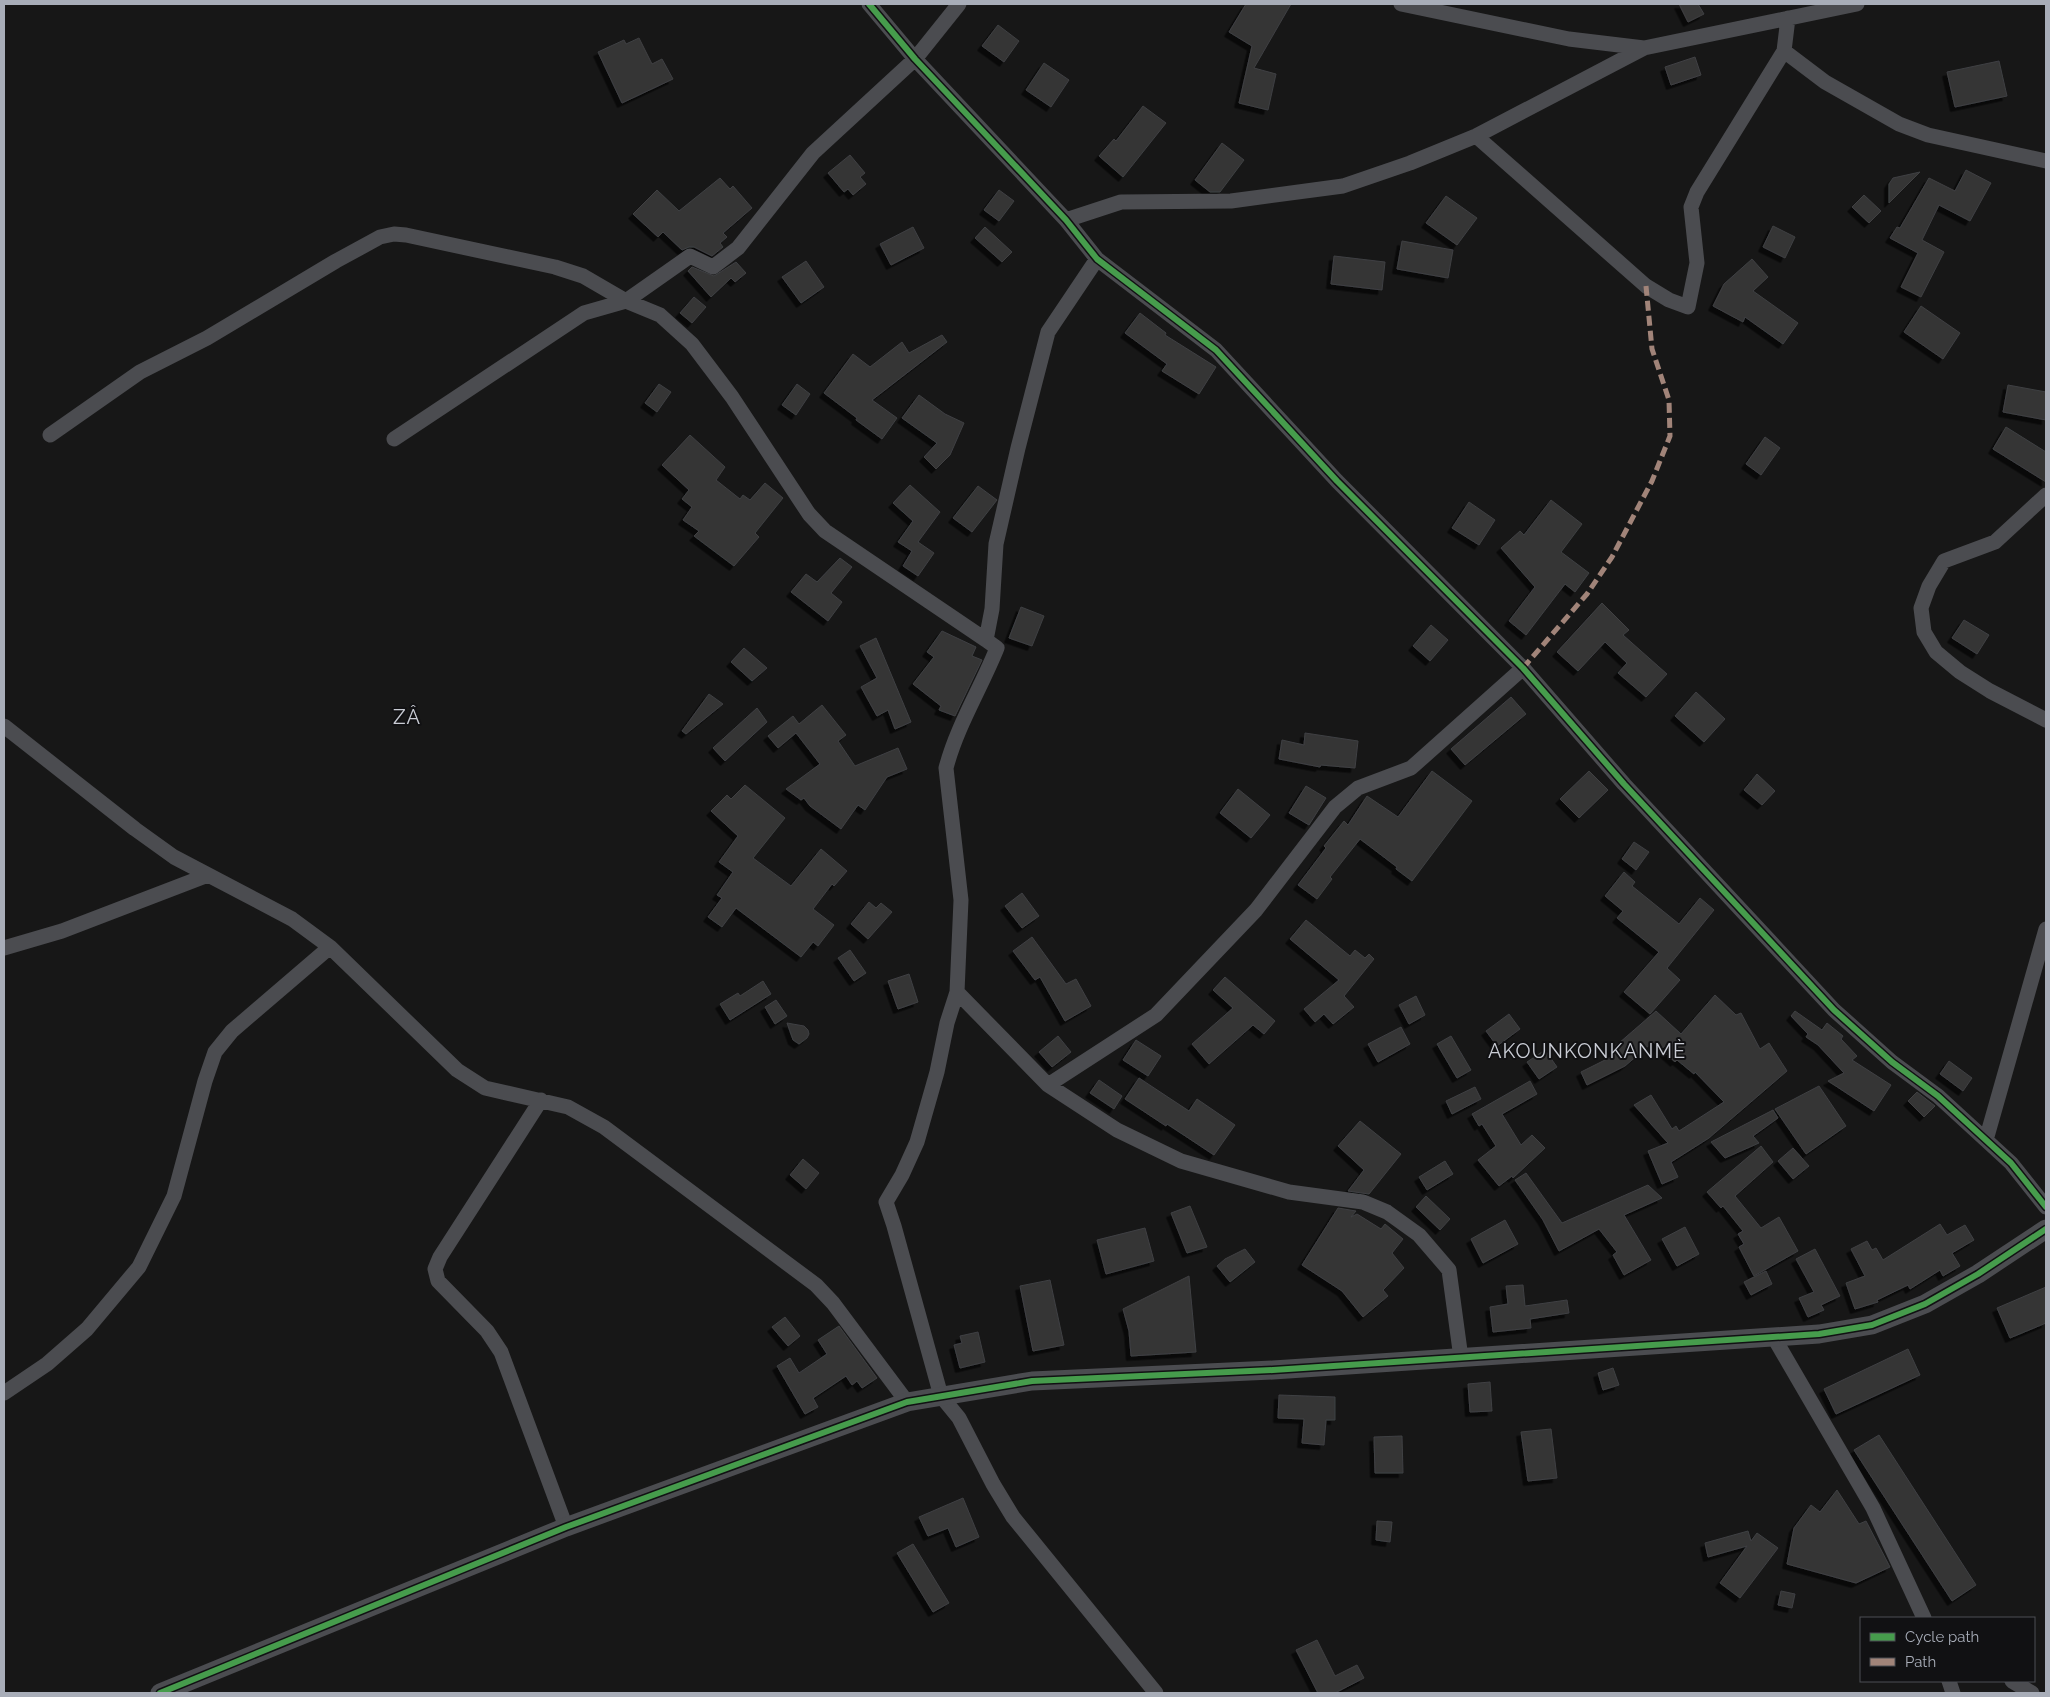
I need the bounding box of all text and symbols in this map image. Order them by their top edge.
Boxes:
district label: ZÂ [393,705,421,729]
district label: AKOUNKONKANMÈ [1488,1039,1686,1063]
legend [1860,1617,2035,1682]
text: Cycle path [1905,1628,1979,1646]
text: Path [1905,1653,1936,1671]

